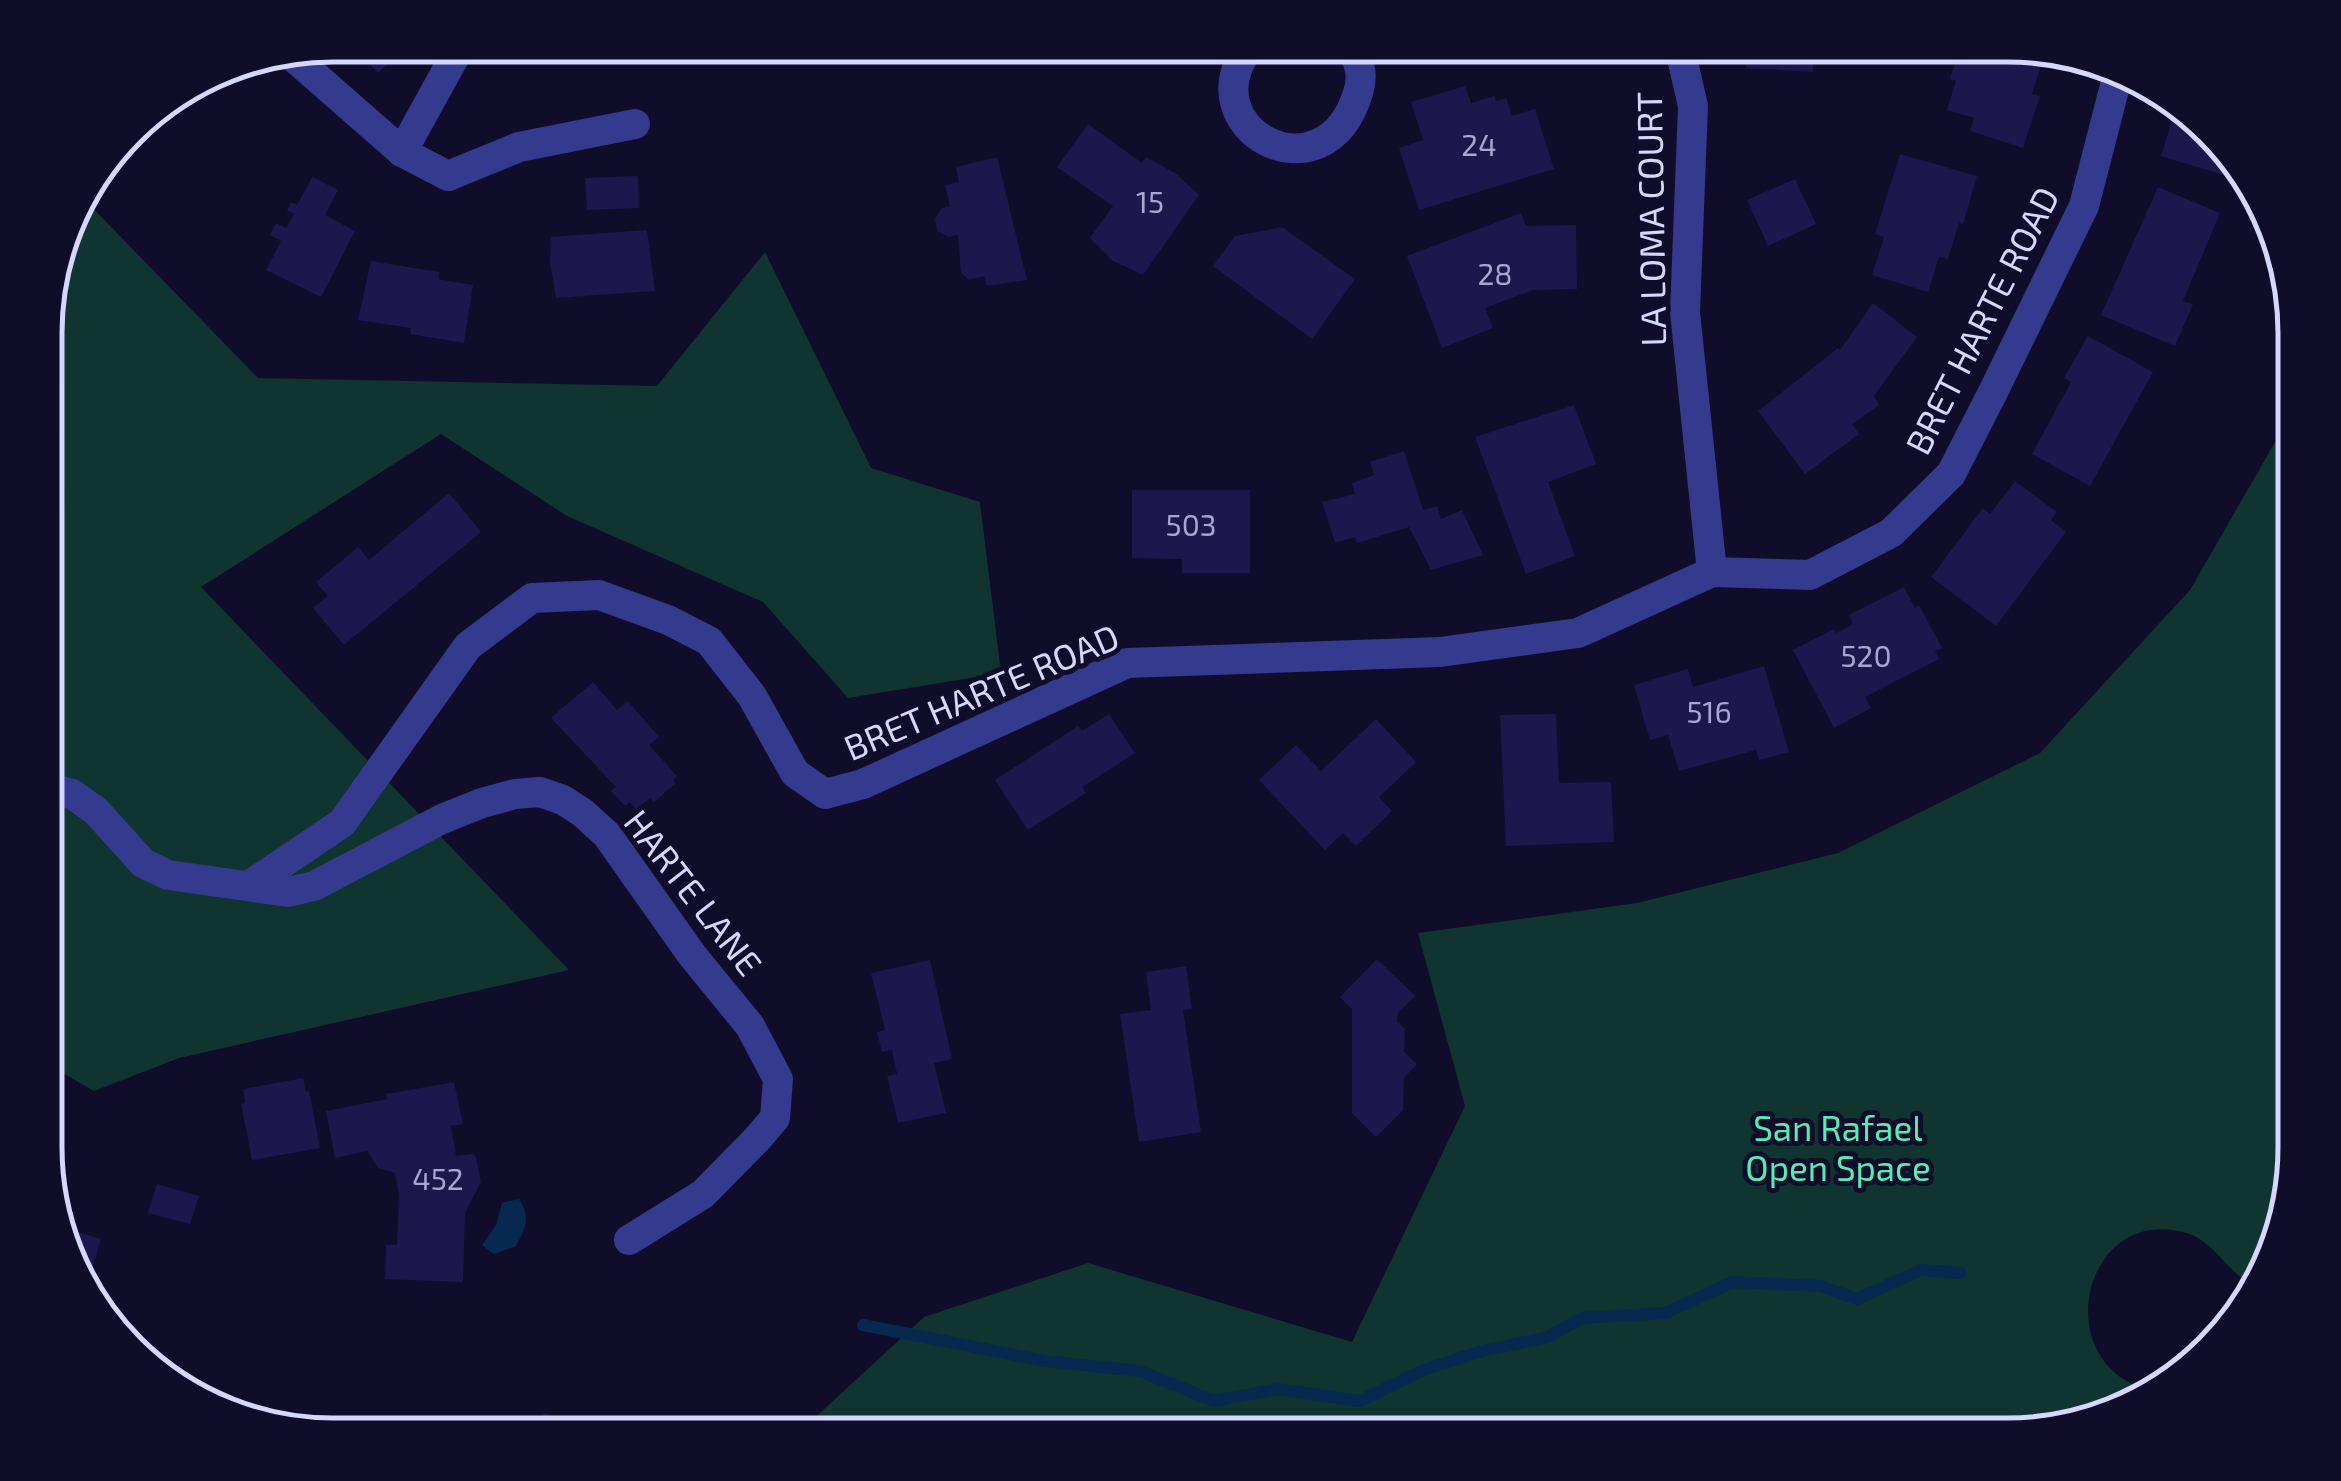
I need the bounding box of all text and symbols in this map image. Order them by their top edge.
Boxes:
street label: LA LOMA COURT [1627,91,1673,347]
house number: 24 [1461,126,1497,162]
street label: BRET HARTE ROAD [1895,179,2067,461]
house number: 15 [1136,183,1164,219]
house number: 28 [1477,255,1513,291]
house number: 503 [1166,506,1216,542]
street label: BRET HARTE ROAD [837,614,1125,768]
house number: 520 [1840,637,1892,673]
house number: 516 [1686,693,1732,729]
street label: HARTE LANE [616,801,772,983]
park label: San Rafael Open Space [1745,1106,1931,1188]
house number: 452 [412,1160,464,1196]

